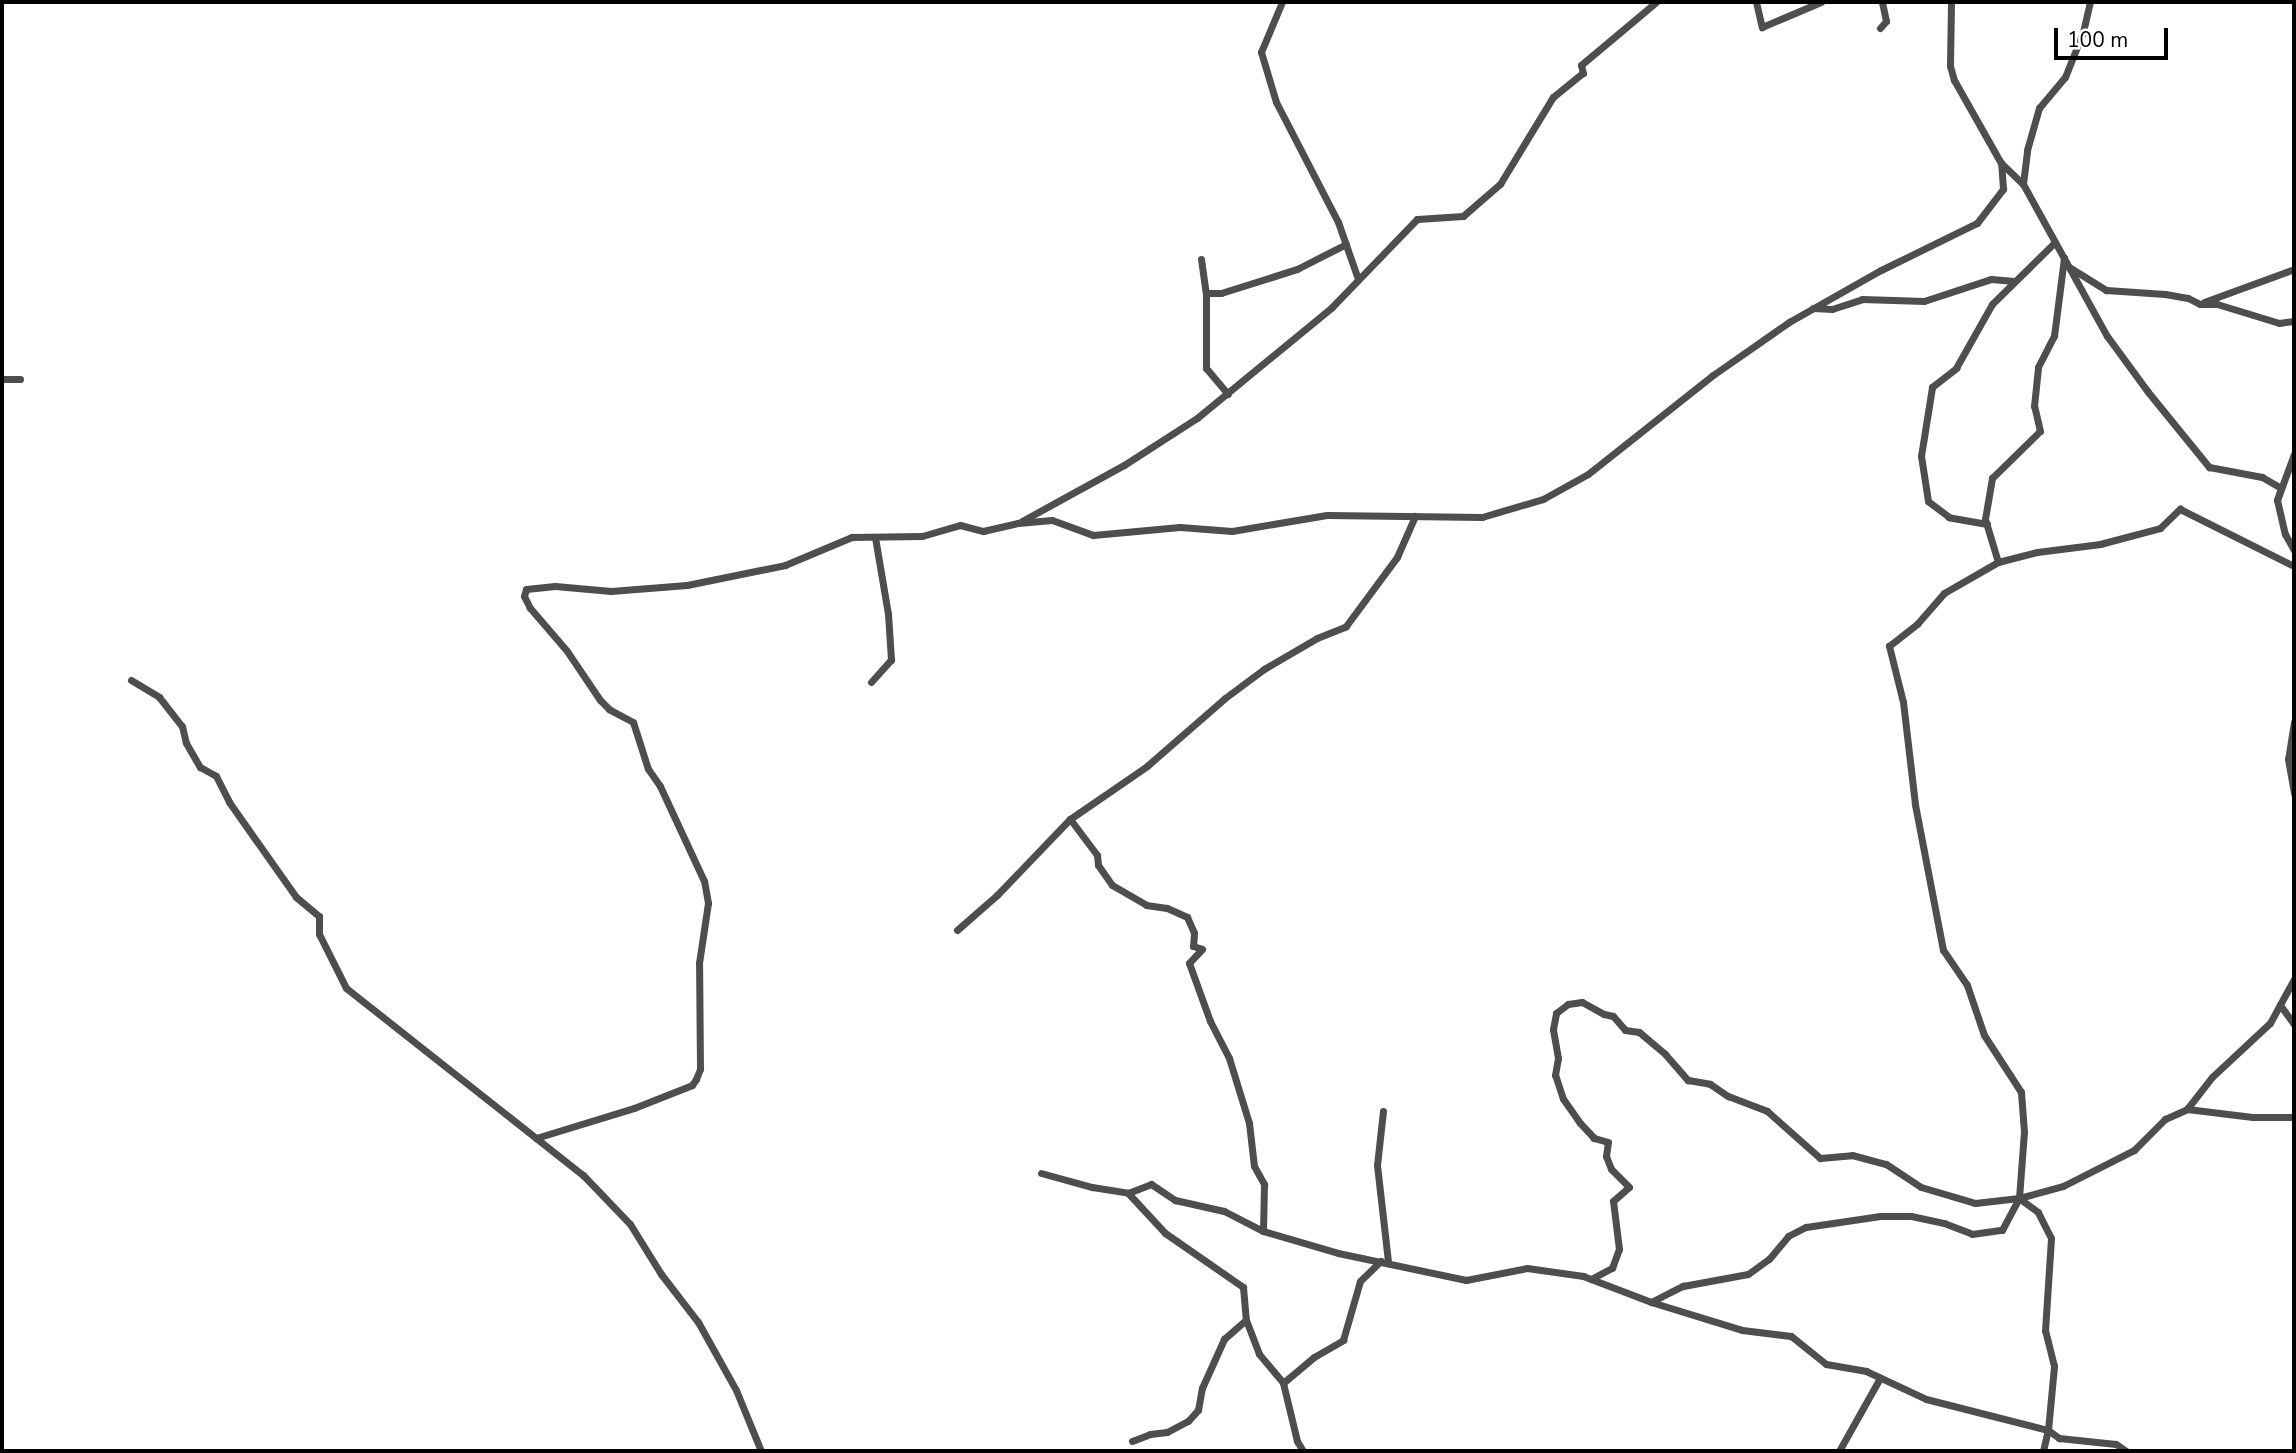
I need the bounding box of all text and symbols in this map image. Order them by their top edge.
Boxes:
scale bar [2058,14,2172,58]
text: 100 m [2067,26,2128,54]

